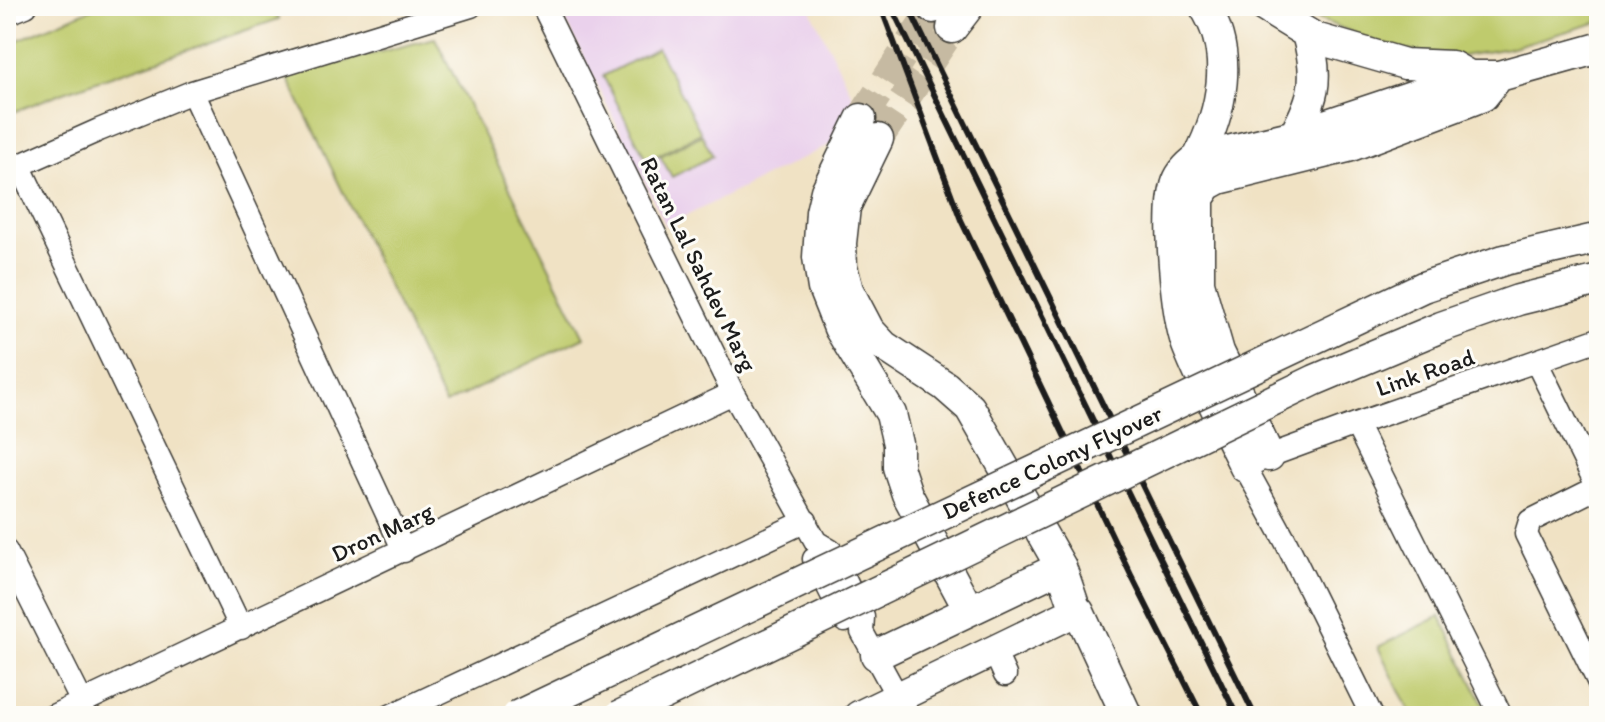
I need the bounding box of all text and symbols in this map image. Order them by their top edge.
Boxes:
street label: Ratan Lal Sahdev Marg [634,152,764,377]
street label: Link Road [1372,342,1478,402]
street label: Defence Colony Flyover [937,398,1167,526]
street label: Dron Marg [327,496,438,568]

